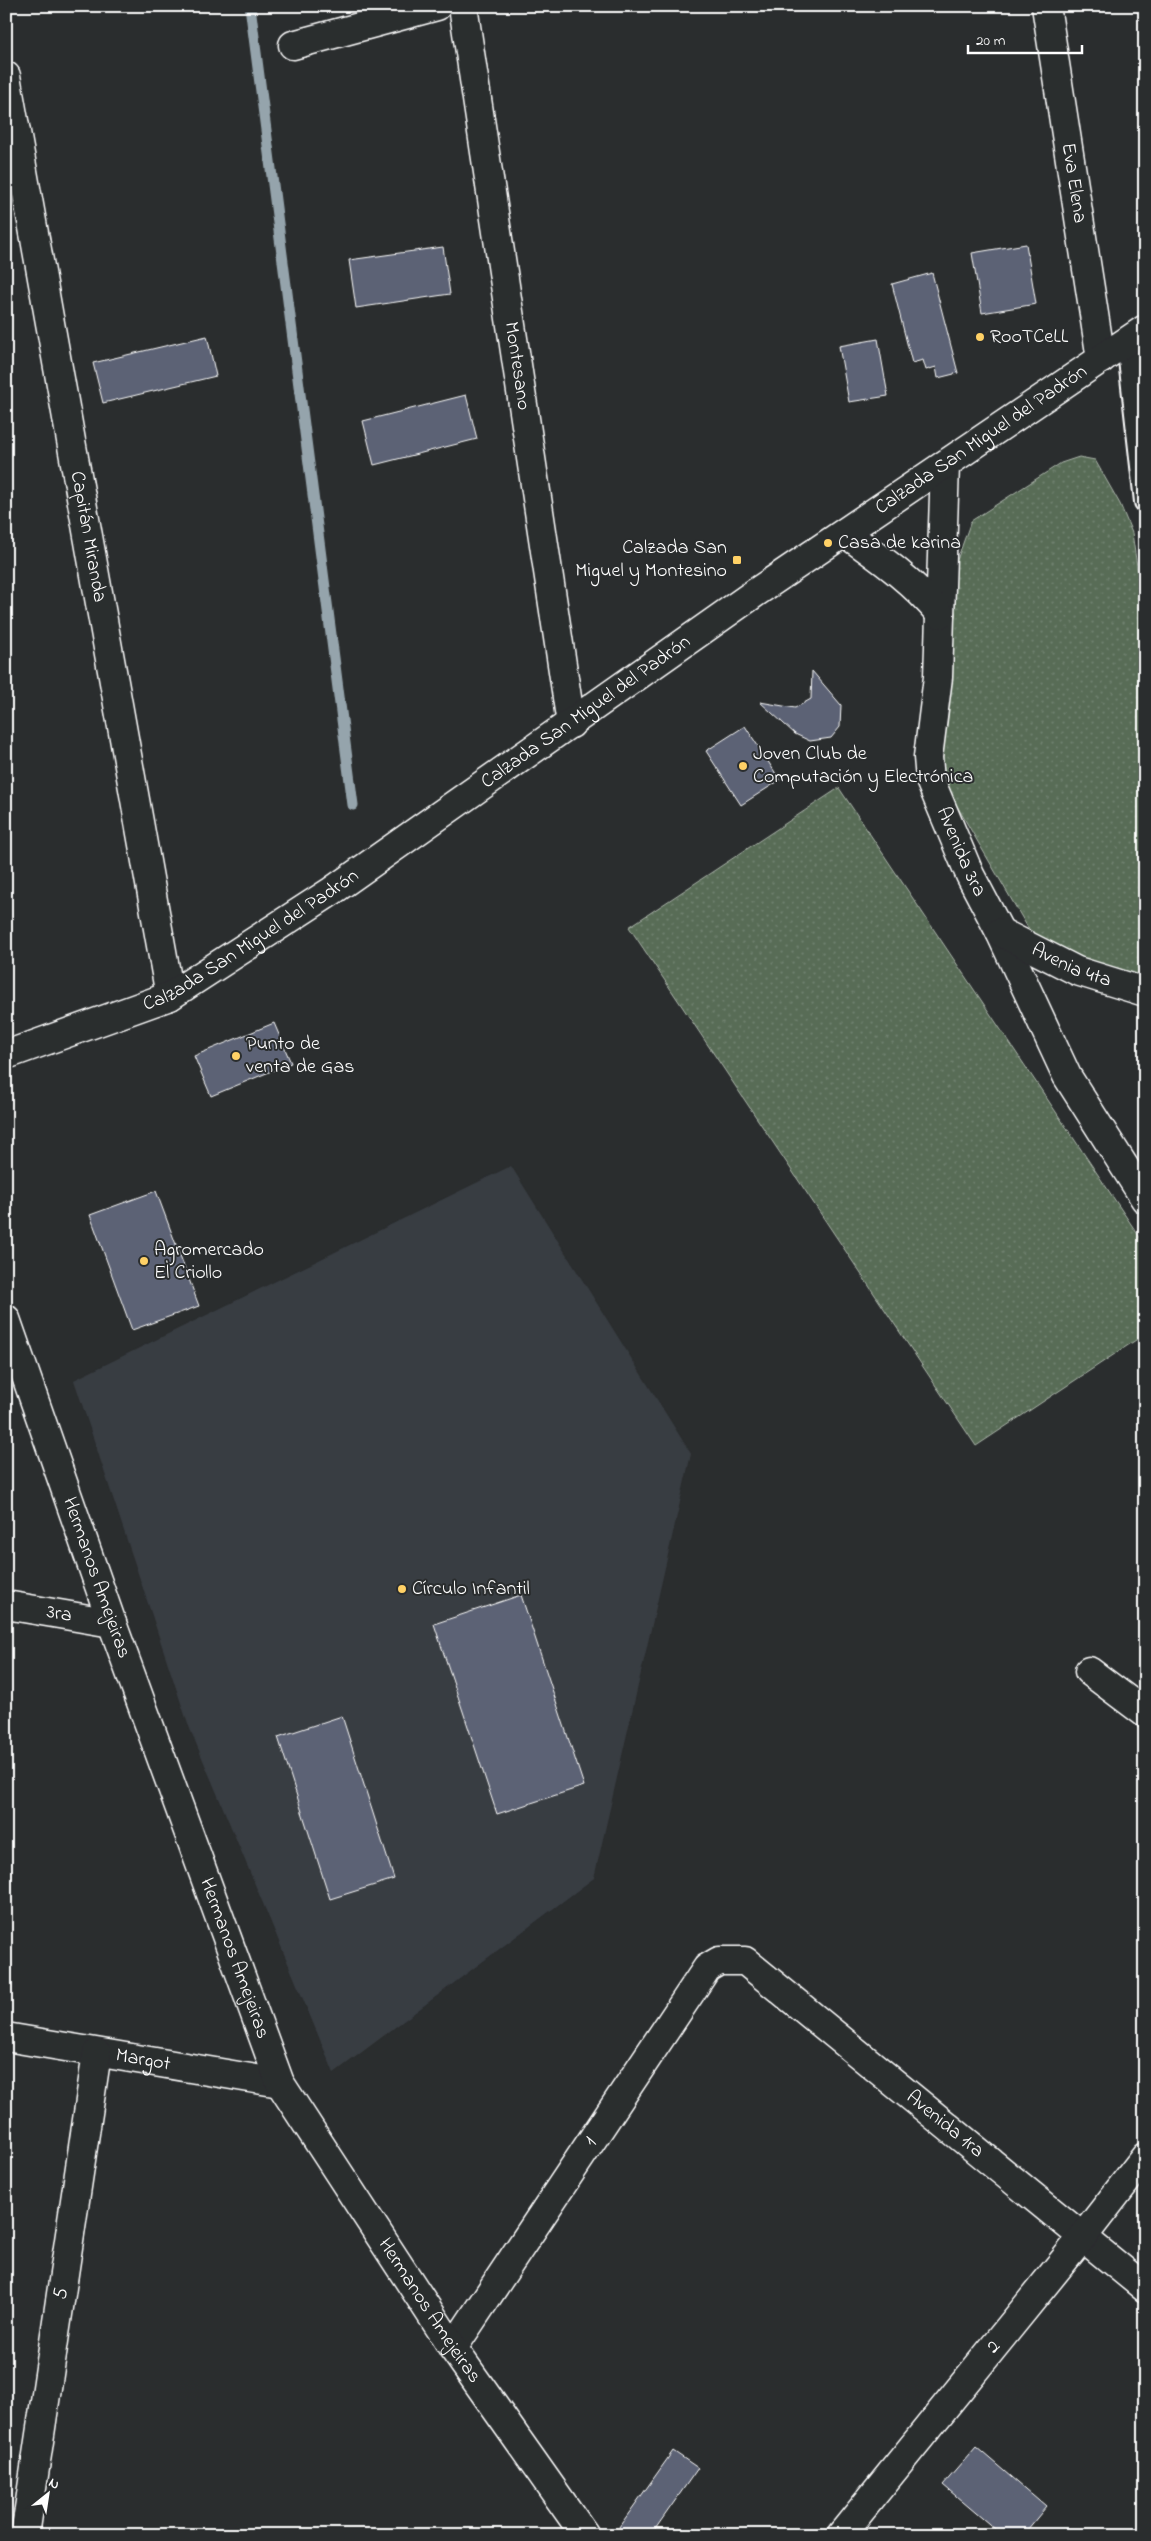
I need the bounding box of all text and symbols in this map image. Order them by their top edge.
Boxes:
scale bar [968,22,1082,54]
text: 20 m [976,30,1006,52]
street label: Eva Elena [1053,141,1094,225]
street label: Montesano [496,320,538,412]
place label: RooTCeLL [990,323,1069,352]
marker: RooTCeLL [974,331,986,343]
street label: Calzada San Miguel del Padrón [869,357,1093,522]
street label: Capitán Miranda [62,469,114,605]
place label: Casa de karina [838,529,961,558]
place label: Calzada San Miguel y Montesino [575,534,727,587]
marker: Casa de karina [822,537,834,549]
marker: Calzada San Miguel y Montesino [731,554,743,566]
street label: Calzada San Miguel del Padrón [475,628,697,796]
place label: Joven Club de Computación y Electrónica [753,740,973,792]
marker: Joven Club de Computación y Electrónica [737,760,749,772]
street label: Avenida 3ra [928,802,993,902]
street label: Calzada San Miguel del Padrón [139,862,365,1019]
street label: Avenia 4ta [1026,936,1115,995]
place label: Punto de venta de Gas [246,1030,354,1082]
marker: Punto de venta de Gas [230,1050,242,1062]
place label: Agromercado El Criollo [154,1236,264,1288]
marker: Agromercado El Criollo [138,1255,150,1267]
street label: Hermanos Amejeiras [55,1493,138,1662]
place label: Círculo Infantil [412,1575,530,1604]
marker: Círculo Infantil [396,1583,408,1595]
street label: 3ra [44,1598,74,1630]
street label: Hermanos Amejeiras [192,1874,277,2043]
street label: Margot [113,2041,173,2079]
street label: Avenida 1ra [899,2083,990,2165]
street label: 1 [577,2131,605,2153]
street label: Hermanos Amejeiras [370,2232,488,2389]
street label: 5 [46,2286,76,2301]
street label: 2 [979,2334,1008,2360]
north arrow [22,2468,72,2518]
text: N [44,2473,63,2495]

